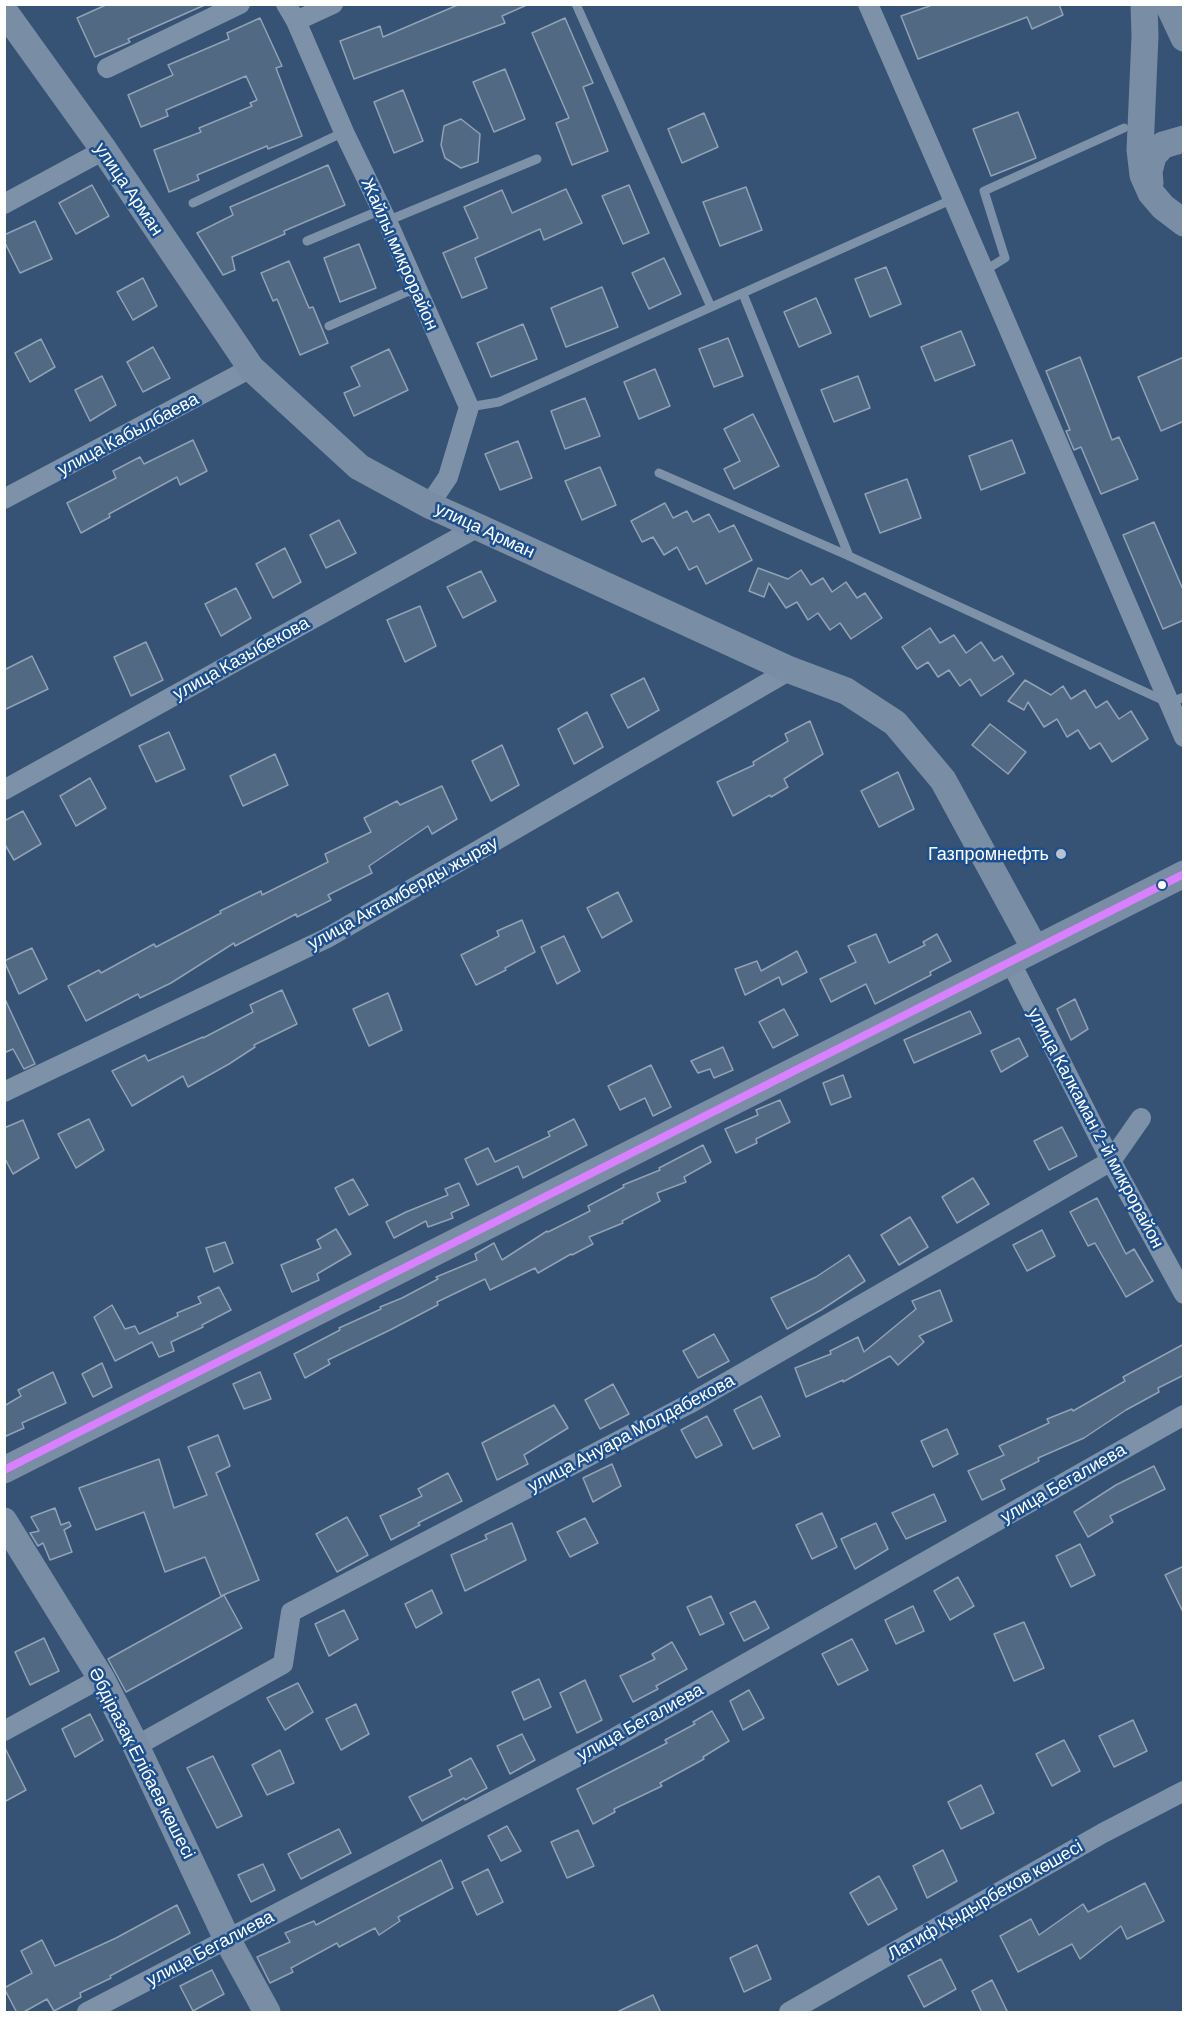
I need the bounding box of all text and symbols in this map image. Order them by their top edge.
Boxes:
street label: улица Арман [90,138,168,240]
street label: Жайлы микрорайон [357,175,443,333]
street label: улица Кабылбаева [54,388,202,480]
street label: улица Арман [432,498,538,562]
street label: улица Казыбекова [169,612,313,704]
street label: улица Актамберды жырау [304,832,502,954]
place label: Газпромнефть [928,843,1049,865]
marker: Газпромнефть [1054,847,1068,861]
unlabelled marker [1156,879,1168,891]
street label: улица Калкаман 2-й микрорайон [1023,1004,1169,1252]
street label: улица Ануара Молдабекова [524,1369,738,1497]
street label: улица Бегалиева [997,1438,1129,1528]
street label: Әбдіразақ Елібаев көшесі [84,1664,200,1862]
street label: улица Бегалиева [573,1678,707,1766]
street label: Латиф Қыдырбеков көшесі [884,1835,1086,1965]
street label: улица Бегалиева [143,1905,277,1991]

